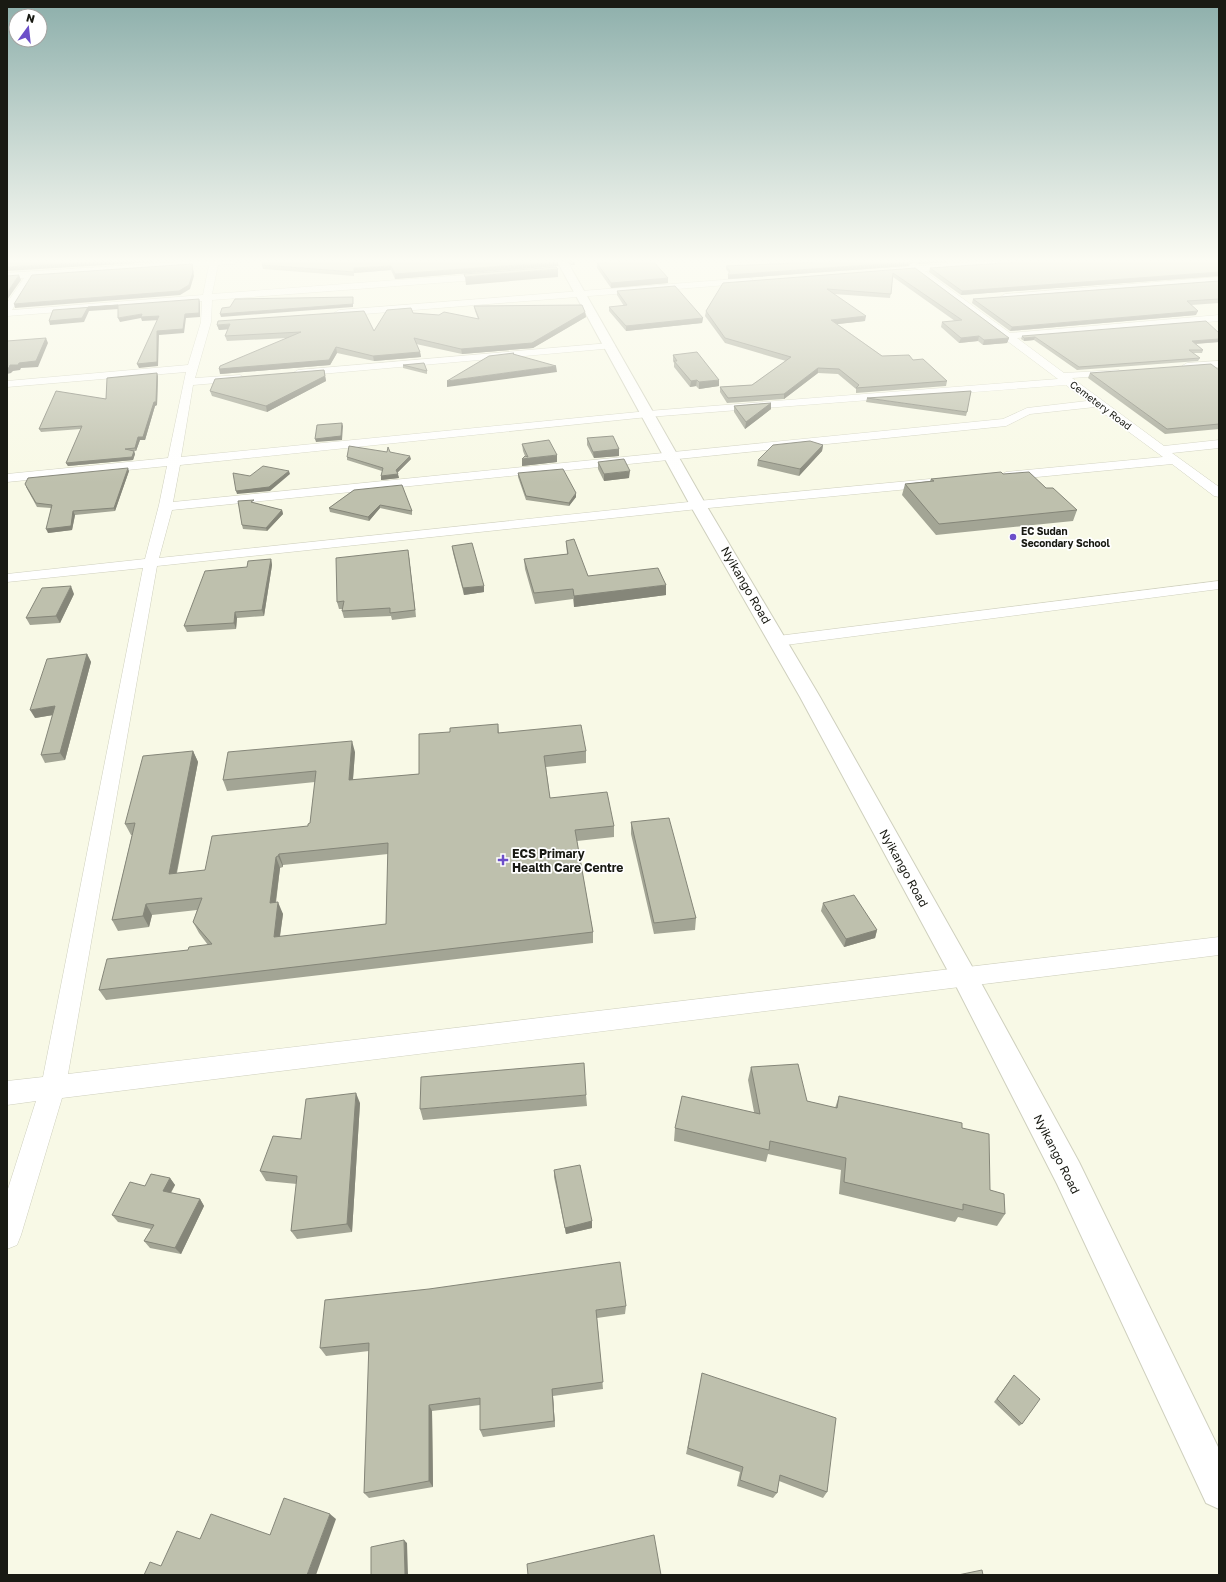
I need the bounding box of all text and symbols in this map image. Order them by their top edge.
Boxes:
north arrow [8,8,48,48]
text: N [25,10,36,25]
street label: Cemetery Road [1068,378,1134,432]
place label: EC Sudan Secondary School [1021,525,1110,549]
marker: EC Sudan Secondary School [1008,532,1018,542]
street label: Nyikango Road [718,544,774,626]
street label: Nyikango Road [876,826,932,910]
place label: ECS Primary Health Care Centre [512,846,623,875]
marker: ECS Primary Health Care Centre [497,854,509,866]
street label: Nyikango Road [1031,1112,1083,1196]

